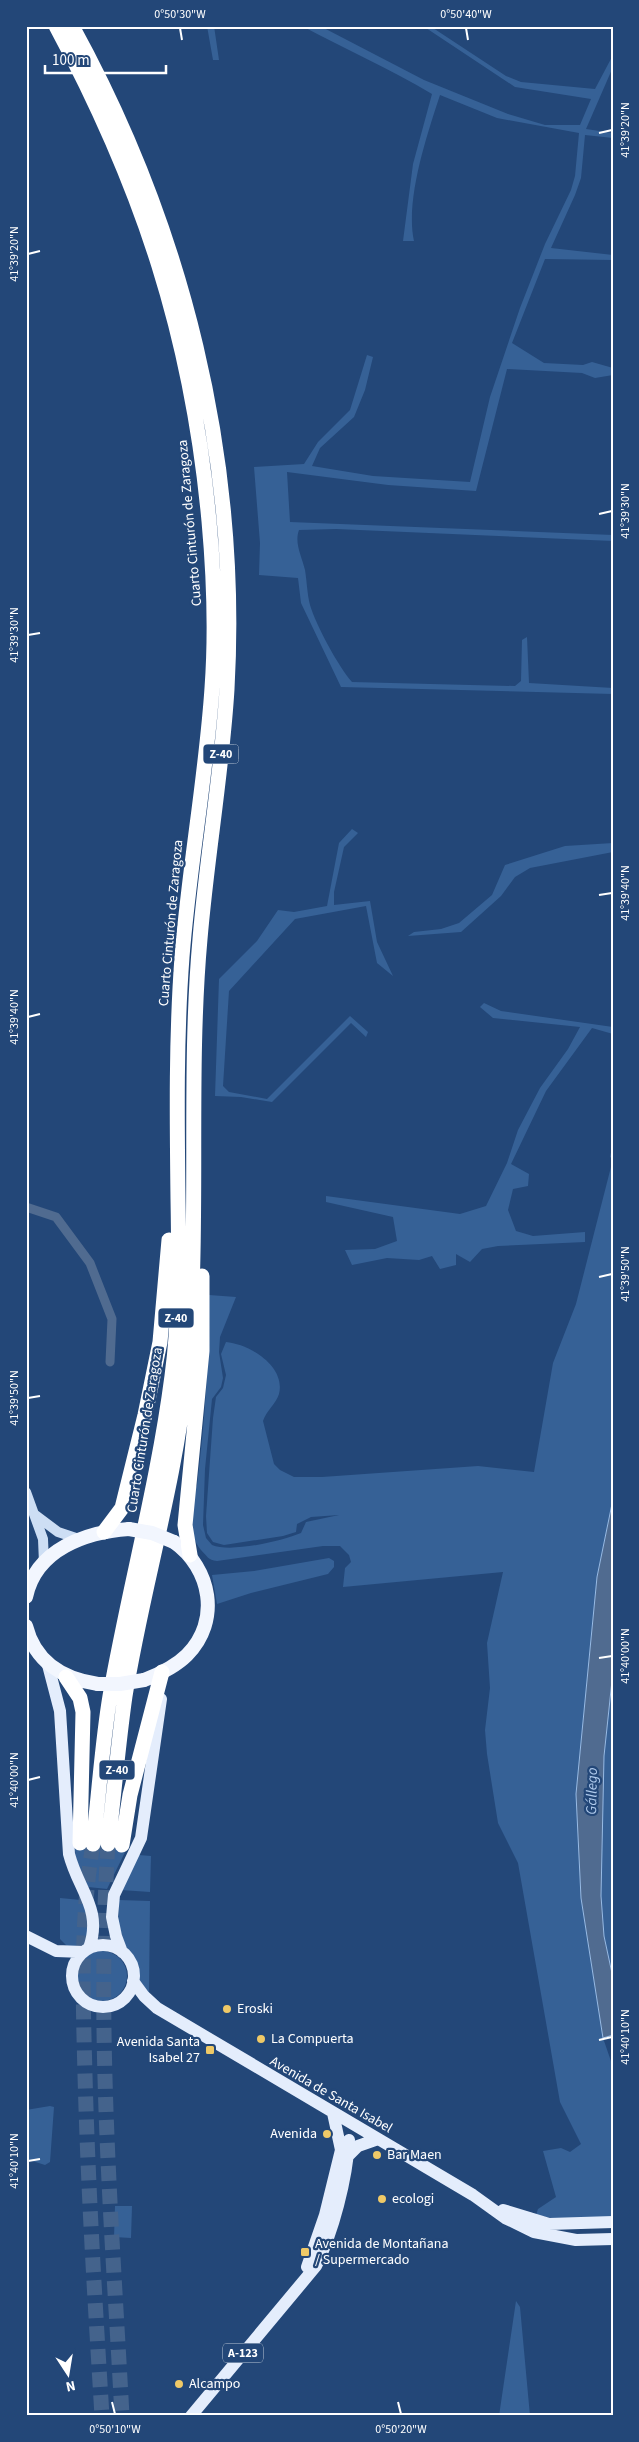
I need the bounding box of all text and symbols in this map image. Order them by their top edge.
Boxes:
text: 0°50'30"W [154,6,206,23]
text: 0°50'40"W [440,6,492,23]
scale bar [45,42,166,74]
text: 100 m [52,50,90,71]
text: 41°39'20"N [617,102,634,158]
text: 41°39'20"N [6,226,23,282]
street label: Cuarto Cinturón de Zaragoza [173,439,207,607]
text: 41°39'30"N [617,483,634,539]
text: 41°39'30"N [6,607,23,663]
road number: Z-40 [204,744,238,764]
street label: Cuarto Cinturón de Zaragoza [154,839,188,1007]
text: 41°39'40"N [617,865,634,921]
text: 41°39'40"N [6,989,23,1045]
text: 41°39'50"N [617,1246,634,1302]
road number: Z-40 [158,1309,194,1328]
street label: Cuarto Cinturón de Zaragoza [122,1346,168,1514]
text: 41°39'50"N [6,1370,23,1426]
text: 41°40'00"N [617,1628,634,1684]
text: 41°40'00"N [6,1752,23,1808]
road number: Z-40 [100,1760,134,1780]
water label: Gállego [581,1767,603,1815]
place label: Eroski [237,1999,273,2019]
marker: Eroski [221,2003,233,2015]
text: 41°40'10"N [617,2009,634,2065]
place label: La Compuerta [271,2029,354,2049]
place label: Avenida Santa Isabel 27 [117,2032,200,2068]
marker: La Compuerta [255,2033,267,2045]
marker: Avenida Santa Isabel 27 [204,2044,216,2056]
street label: Avenida de Santa Isabel [267,2053,395,2137]
place label: Avenida [270,2126,317,2142]
marker: Avenida [321,2128,333,2140]
text: 41°40'10"N [6,2133,23,2189]
place label: Bar Maen [387,2145,442,2165]
marker: Bar Maen [371,2149,383,2161]
place label: ecologi [392,2189,434,2209]
marker: ecologi [376,2193,388,2205]
place label: Avenida de Montañana / Supermercado [315,2234,449,2270]
marker: Avenida de Montañana / Supermercado [299,2246,311,2258]
road number: A-123 [223,2344,263,2362]
north arrow [42,2350,92,2400]
place label: Alcampo [189,2374,240,2394]
text: N [64,2375,77,2396]
marker: Alcampo [173,2378,185,2390]
text: 0°50'10"W [89,2421,141,2438]
text: 0°50'20"W [375,2421,427,2438]

